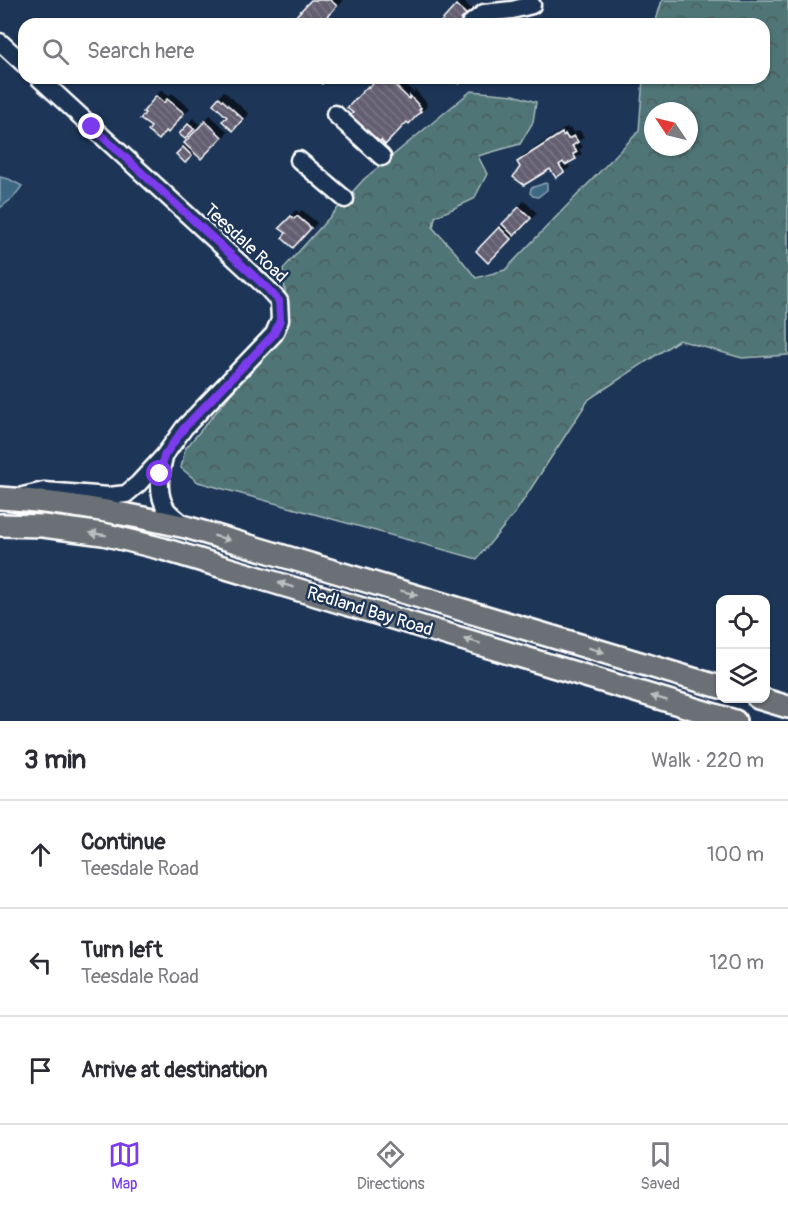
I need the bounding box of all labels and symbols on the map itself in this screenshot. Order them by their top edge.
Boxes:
north arrow [644,102,698,156]
route end [78,113,104,139]
street label: Teesdale Road [199,199,292,288]
route start [146,460,172,486]
one-way arrow [88,529,107,538]
one-way arrow [214,534,232,543]
one-way arrow [277,580,295,589]
street label: Redland Bay Road [304,581,436,642]
one-way arrow [400,589,418,598]
one-way arrow [463,636,481,645]
one-way arrow [587,646,605,655]
one-way arrow [650,693,668,702]

